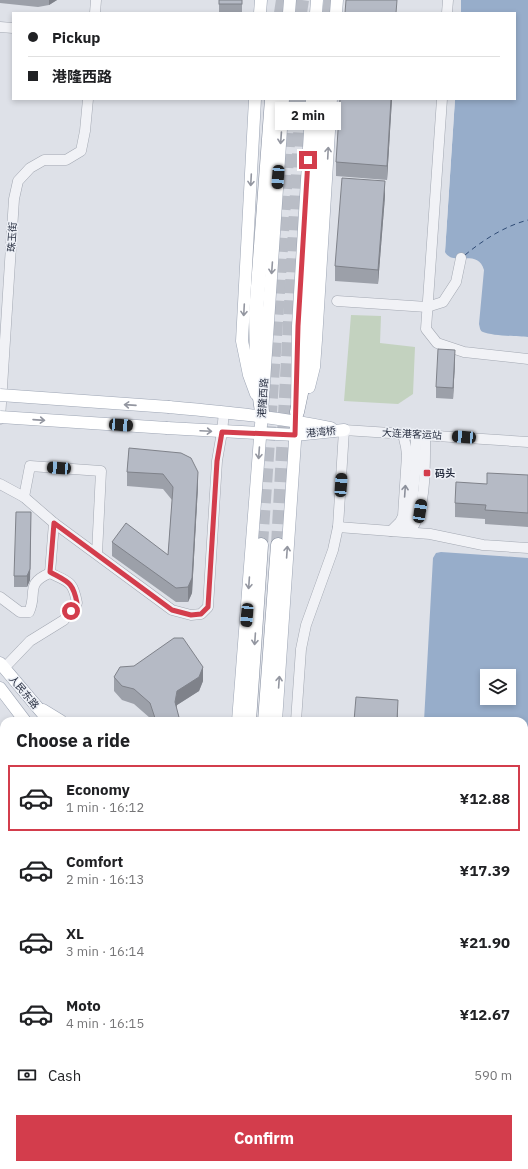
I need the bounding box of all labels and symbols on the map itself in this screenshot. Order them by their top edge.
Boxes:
callout: 2 min [275,102,341,130]
one-way arrow [277,131,284,144]
one-way arrow [324,147,331,160]
route end [299,151,317,169]
car [271,165,285,189]
one-way arrow [247,173,254,186]
street label: 珠玉街 [4,222,20,252]
one-way arrow [269,261,276,274]
one-way arrow [240,303,247,316]
street label: 港隆西路 [255,378,271,418]
one-way arrow [124,401,137,408]
one-way arrow [32,416,45,423]
car [109,418,133,432]
street label: 港湾桥 [305,424,337,440]
street label: 大连港客运站 [382,426,442,442]
one-way arrow [199,427,212,434]
car [452,430,476,444]
one-way arrow [256,446,263,459]
car [47,461,71,475]
place label: 码头 [435,467,455,480]
marker: 码头 [422,468,432,478]
car [334,473,348,497]
one-way arrow [402,485,409,498]
car [412,498,428,524]
one-way arrow [284,546,291,559]
one-way arrow [246,576,253,589]
route start [62,602,80,620]
car [240,603,254,627]
one-way arrow [251,632,258,645]
street label: 人民东路 [6,673,42,711]
one-way arrow [275,676,282,689]

